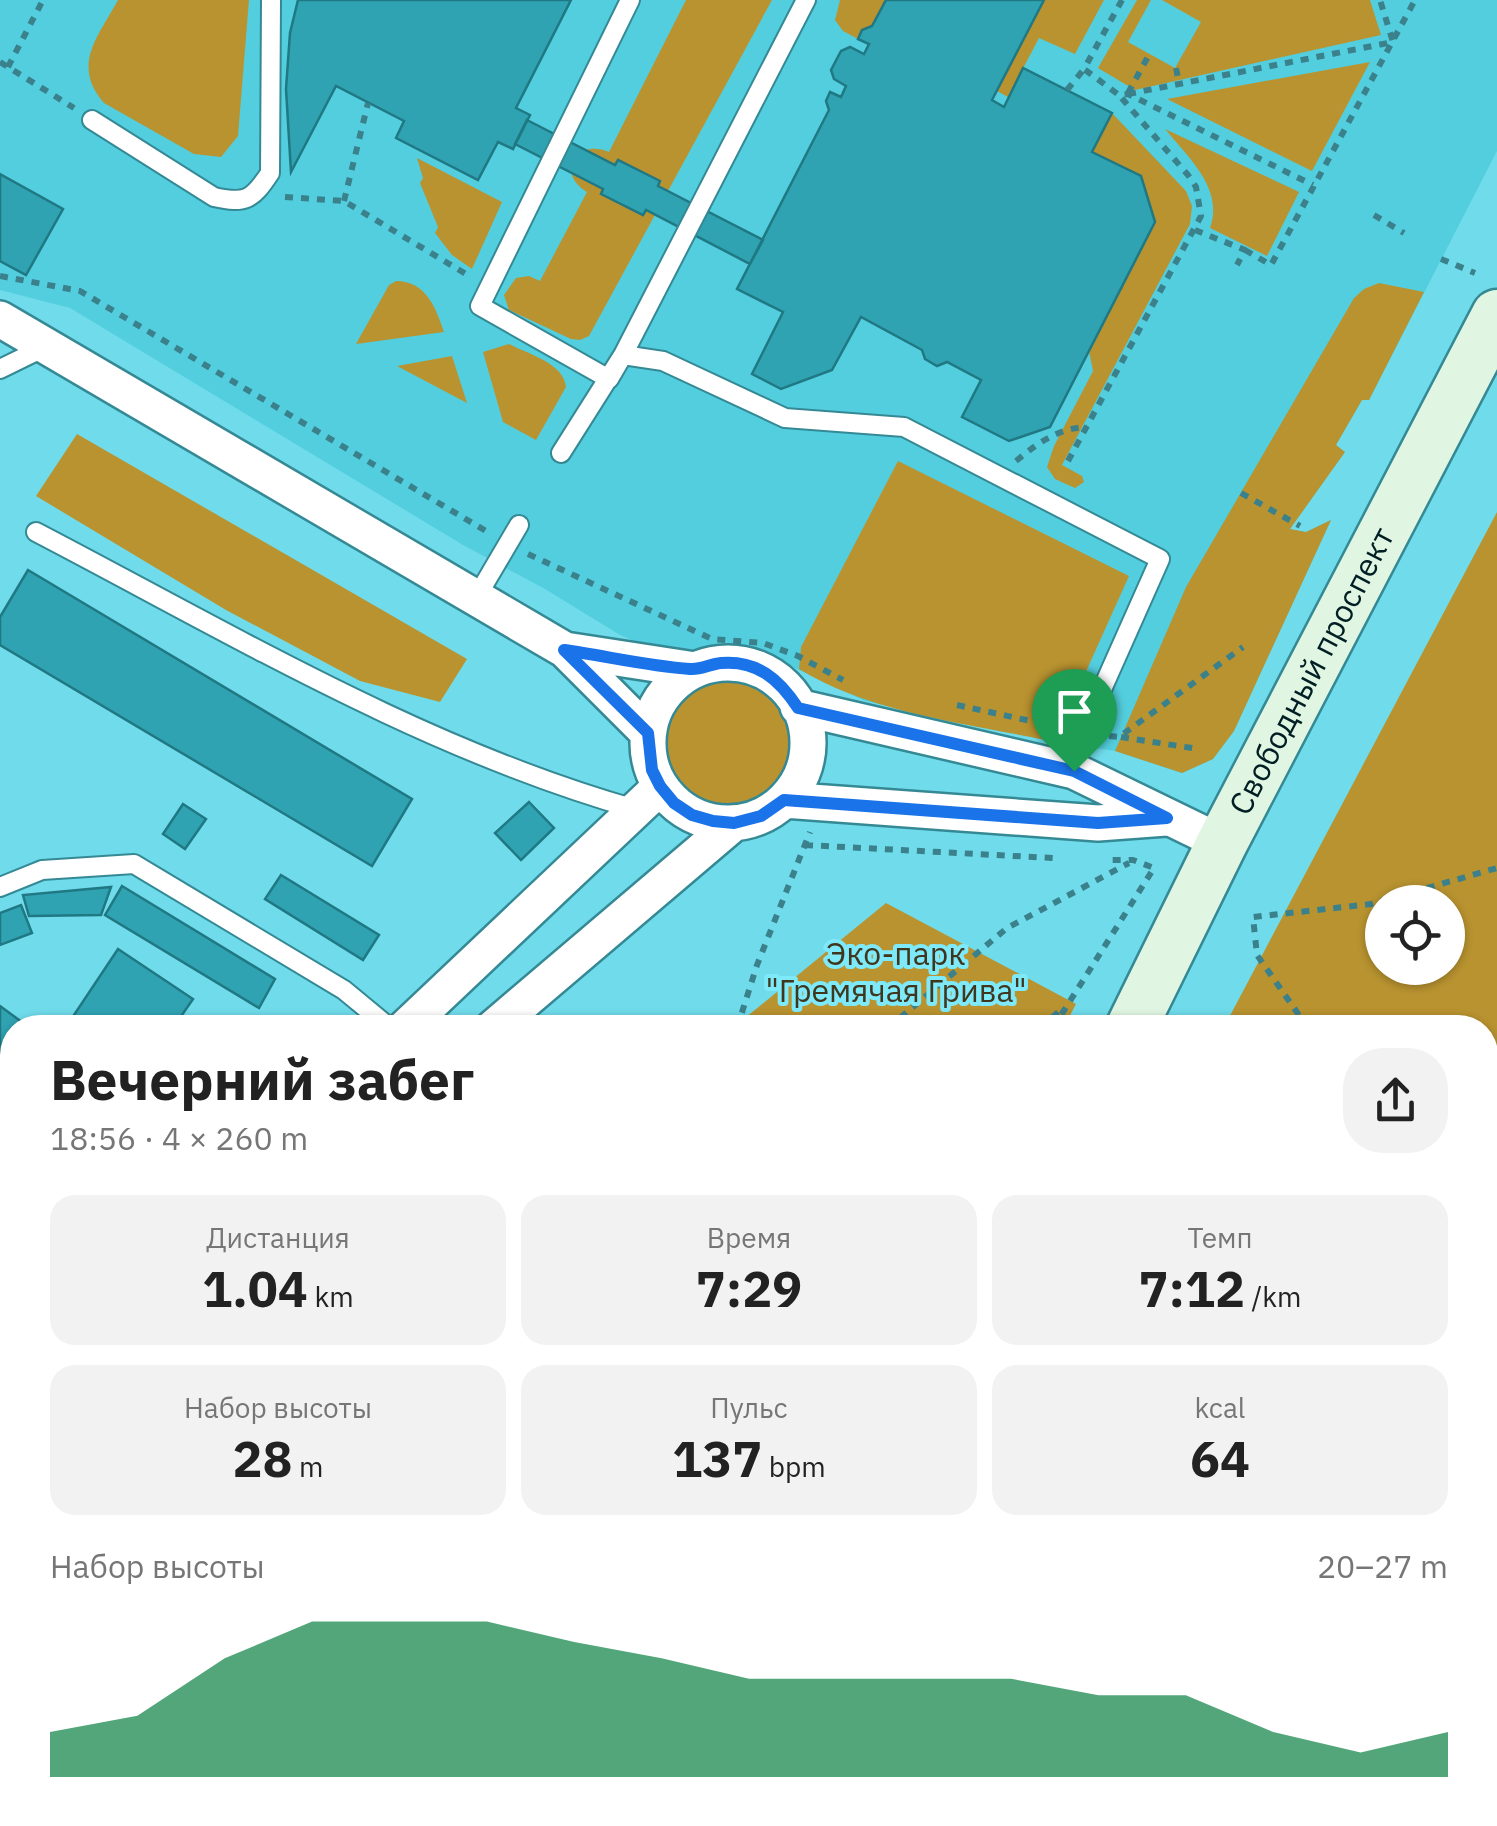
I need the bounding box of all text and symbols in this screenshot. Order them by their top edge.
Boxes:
street label: Свободный проспект [1218,520,1403,822]
pin [1032,669,1117,772]
icon: arrive [1047,684,1102,739]
map controls [1365,885,1465,985]
button: locate [1365,885,1465,985]
park label: Эко-парк "Гремячая Грива" [765,932,1027,1011]
text: Вечерний забег [50,1044,474,1115]
button: share [1343,1048,1448,1153]
text: 18:56 · 4 × 260 m [50,1117,308,1159]
text: Дистанция [206,1219,350,1256]
text: Время [707,1219,791,1256]
text: Темп [1187,1219,1253,1256]
text: 1.04 [202,1256,308,1321]
text: 7:29 [696,1256,802,1321]
text: 7:12 [1138,1256,1245,1321]
text: km [308,1278,354,1315]
text: /km [1245,1278,1302,1315]
text: Набор высоты [184,1389,372,1426]
text: Пульс [710,1389,788,1426]
text: kcal [1195,1389,1245,1426]
text: 28 [232,1426,292,1491]
text: 137 [672,1426,762,1491]
text: 64 [1190,1426,1250,1491]
text: m [292,1448,324,1485]
text: bpm [762,1448,826,1485]
text: Набор высоты [50,1545,265,1587]
text: 20–27 m [1317,1545,1448,1587]

